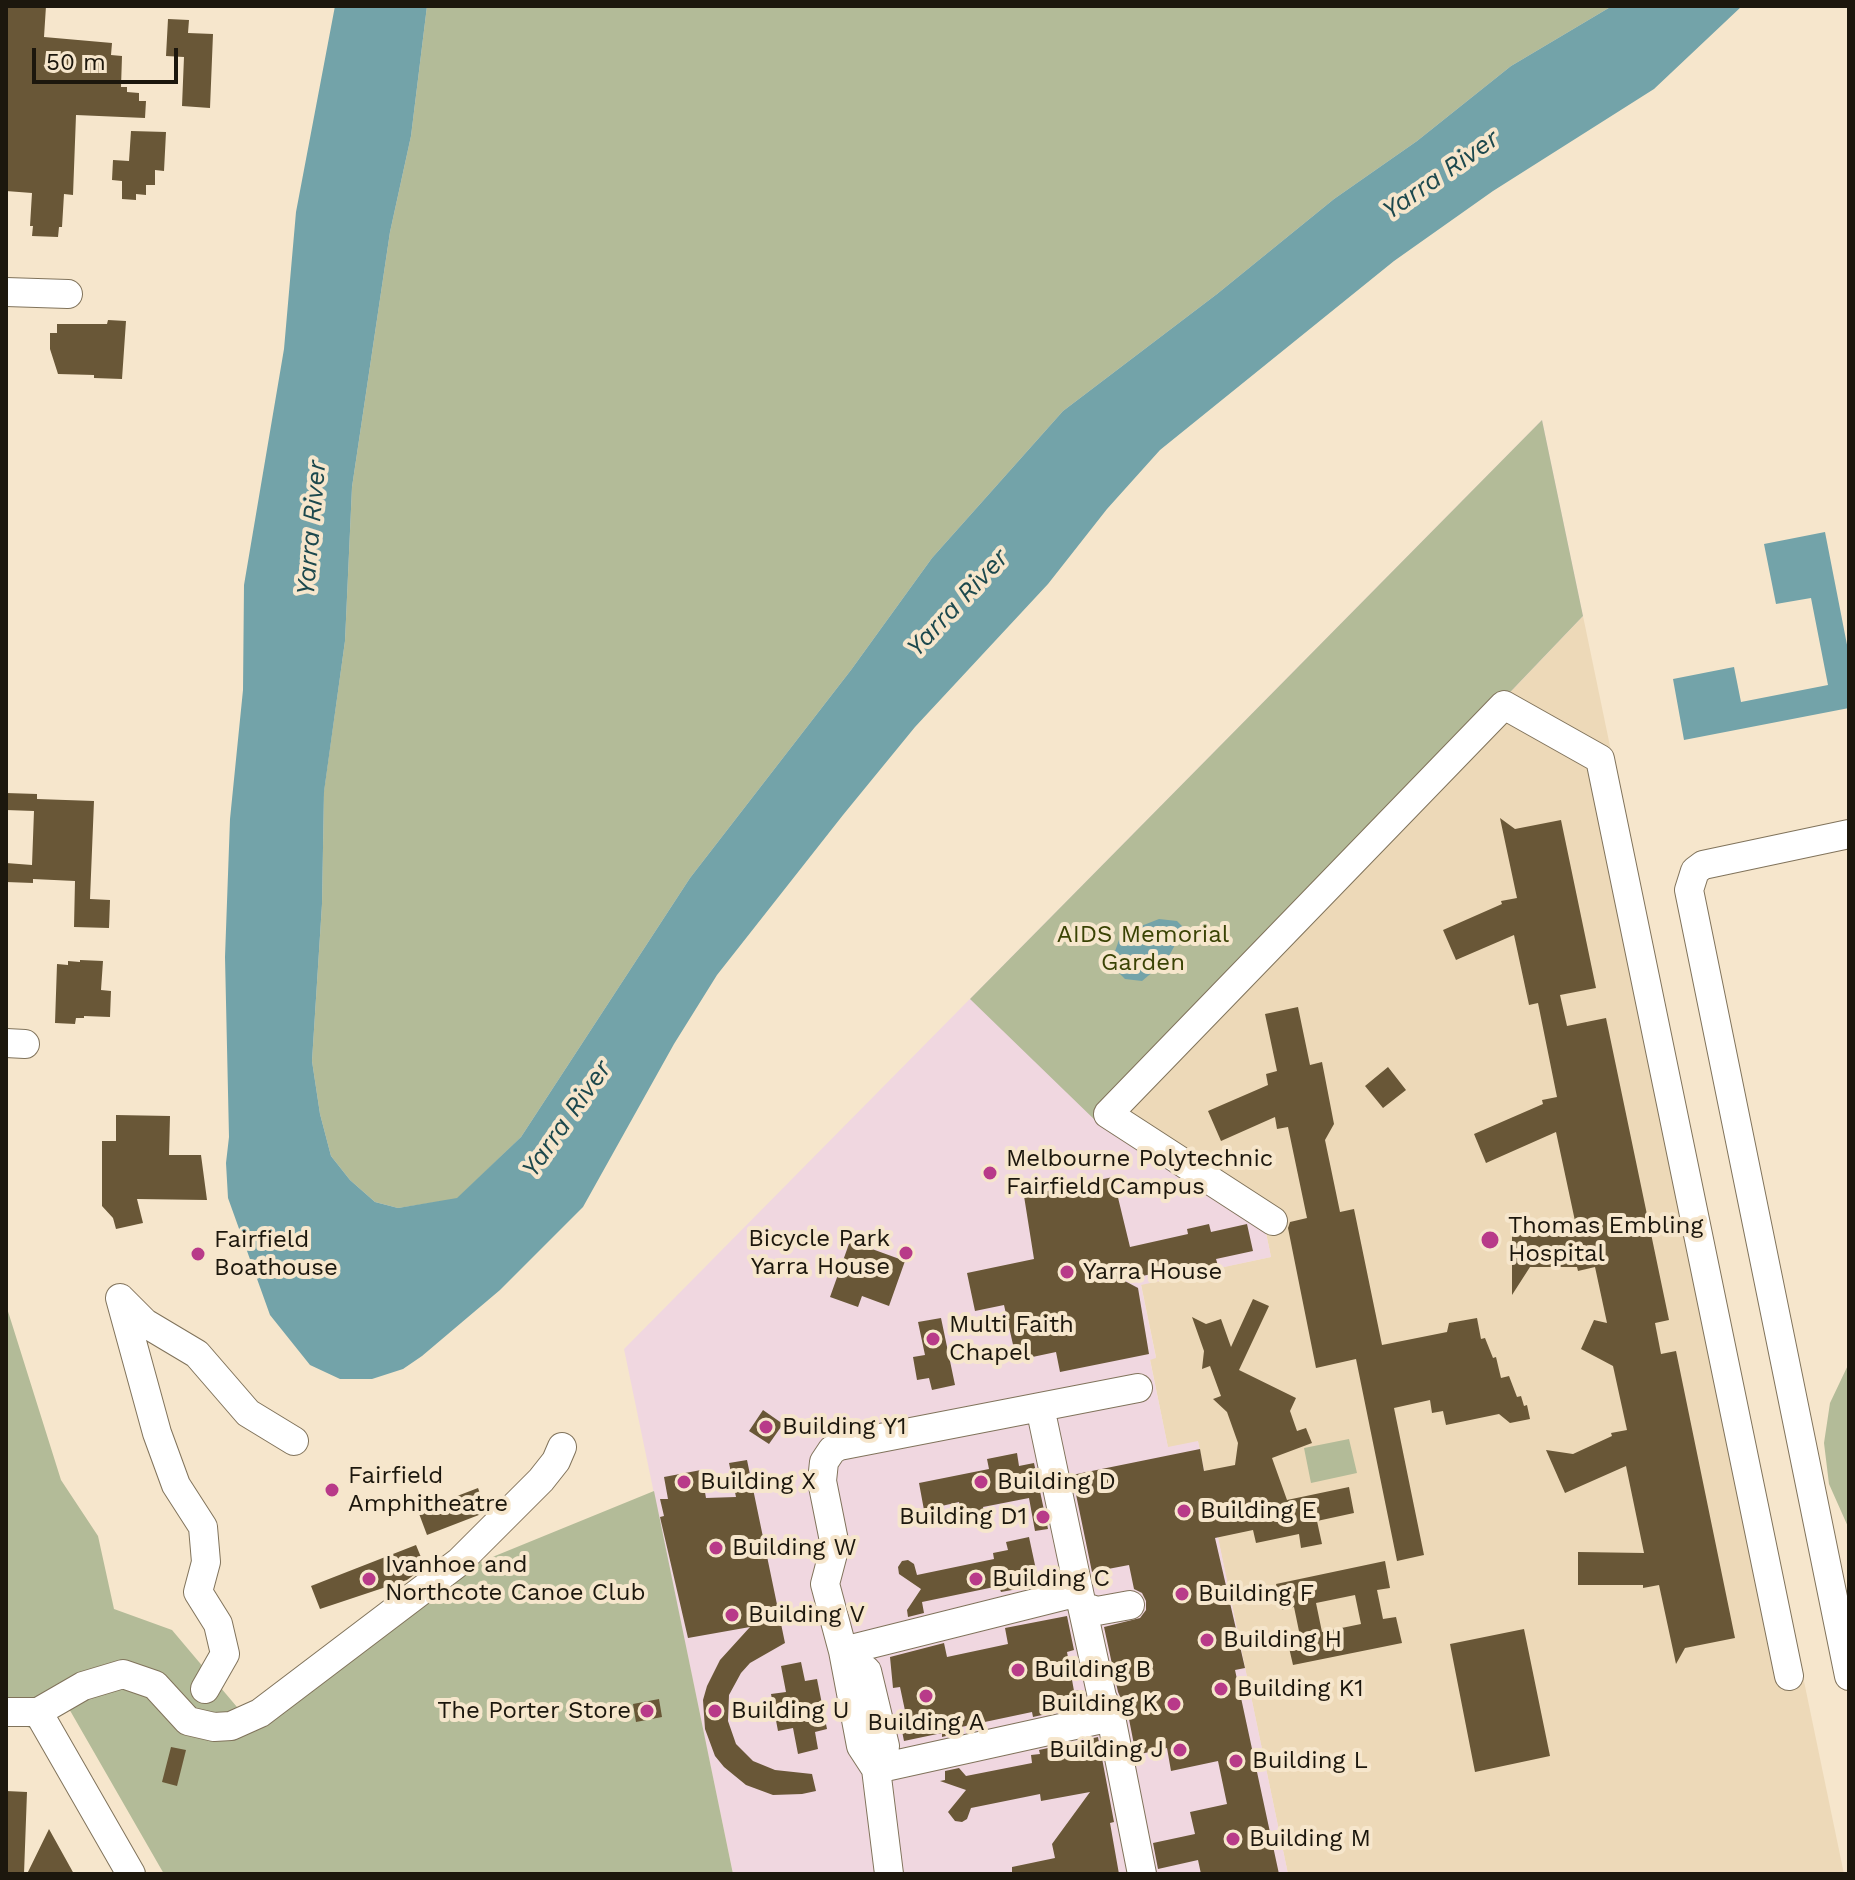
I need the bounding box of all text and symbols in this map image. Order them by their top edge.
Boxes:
scale bar [36,32,182,82]
text: 50 m [46,48,106,76]
water label: Yarra River [1377,123,1505,227]
water label: Yarra River [291,459,333,597]
water label: Yarra River [900,543,1016,663]
park label: AIDS Memorial Garden [1057,921,1229,977]
water label: Yarra River [515,1055,619,1183]
place label: Melbourne Polytechnic Fairfield Campus [1006,1145,1273,1201]
marker: Melbourne Polytechnic Fairfield Campus [981,1164,999,1182]
place label: Thomas Embling Hospital [1508,1212,1703,1268]
place label: Bicycle Park Yarra House [748,1225,890,1281]
place label: Fairfield Boathouse [214,1226,338,1282]
marker: Thomas Embling Hospital [1479,1229,1501,1251]
marker: Bicycle Park Yarra House [897,1244,915,1262]
marker: Fairfield Boathouse [189,1245,207,1263]
place label: Yarra House [1083,1258,1222,1286]
marker: Yarra House [1058,1263,1076,1281]
place label: Multi Faith Chapel [949,1311,1074,1367]
marker: Multi Faith Chapel [924,1330,942,1348]
place label: Building Y1 [782,1413,907,1441]
marker: Building Y1 [757,1418,775,1436]
place label: Fairfield Amphitheatre [348,1462,508,1518]
place label: Building X [700,1468,816,1496]
place label: Building D [997,1468,1116,1496]
marker: Building X [675,1473,693,1491]
marker: Building D [972,1473,990,1491]
marker: Fairfield Amphitheatre [323,1481,341,1499]
place label: Building E [1200,1497,1317,1525]
marker: Building E [1175,1502,1193,1520]
place label: Building D1 [899,1503,1027,1531]
marker: Building D1 [1034,1508,1052,1526]
place label: Building W [732,1534,857,1562]
marker: Building W [707,1539,725,1557]
place label: Ivanhoe and Northcote Canoe Club [385,1551,646,1607]
place label: Building C [992,1565,1110,1593]
marker: Ivanhoe and Northcote Canoe Club [360,1570,378,1588]
marker: Building C [967,1570,985,1588]
place label: Building F [1198,1580,1314,1608]
marker: Building F [1173,1585,1191,1603]
place label: Building V [748,1601,865,1629]
marker: Building V [723,1606,741,1624]
place label: Building H [1223,1626,1342,1654]
marker: Building H [1198,1631,1216,1649]
place label: Building B [1034,1656,1151,1684]
marker: Building B [1009,1661,1027,1679]
place label: Building K1 [1237,1675,1364,1703]
marker: Building K1 [1212,1680,1230,1698]
marker: Building A [917,1687,935,1705]
place label: Building K [1041,1690,1158,1718]
marker: Building K [1165,1695,1183,1713]
place label: The Porter Store [437,1697,631,1725]
place label: Building U [731,1697,849,1725]
marker: The Porter Store [638,1702,656,1720]
marker: Building U [706,1702,724,1720]
place label: Building A [867,1709,985,1737]
place label: Building J [1049,1736,1164,1764]
marker: Building J [1171,1741,1189,1759]
place label: Building L [1252,1747,1368,1775]
marker: Building L [1227,1752,1245,1770]
place label: Building M [1249,1825,1371,1853]
marker: Building M [1224,1830,1242,1848]

